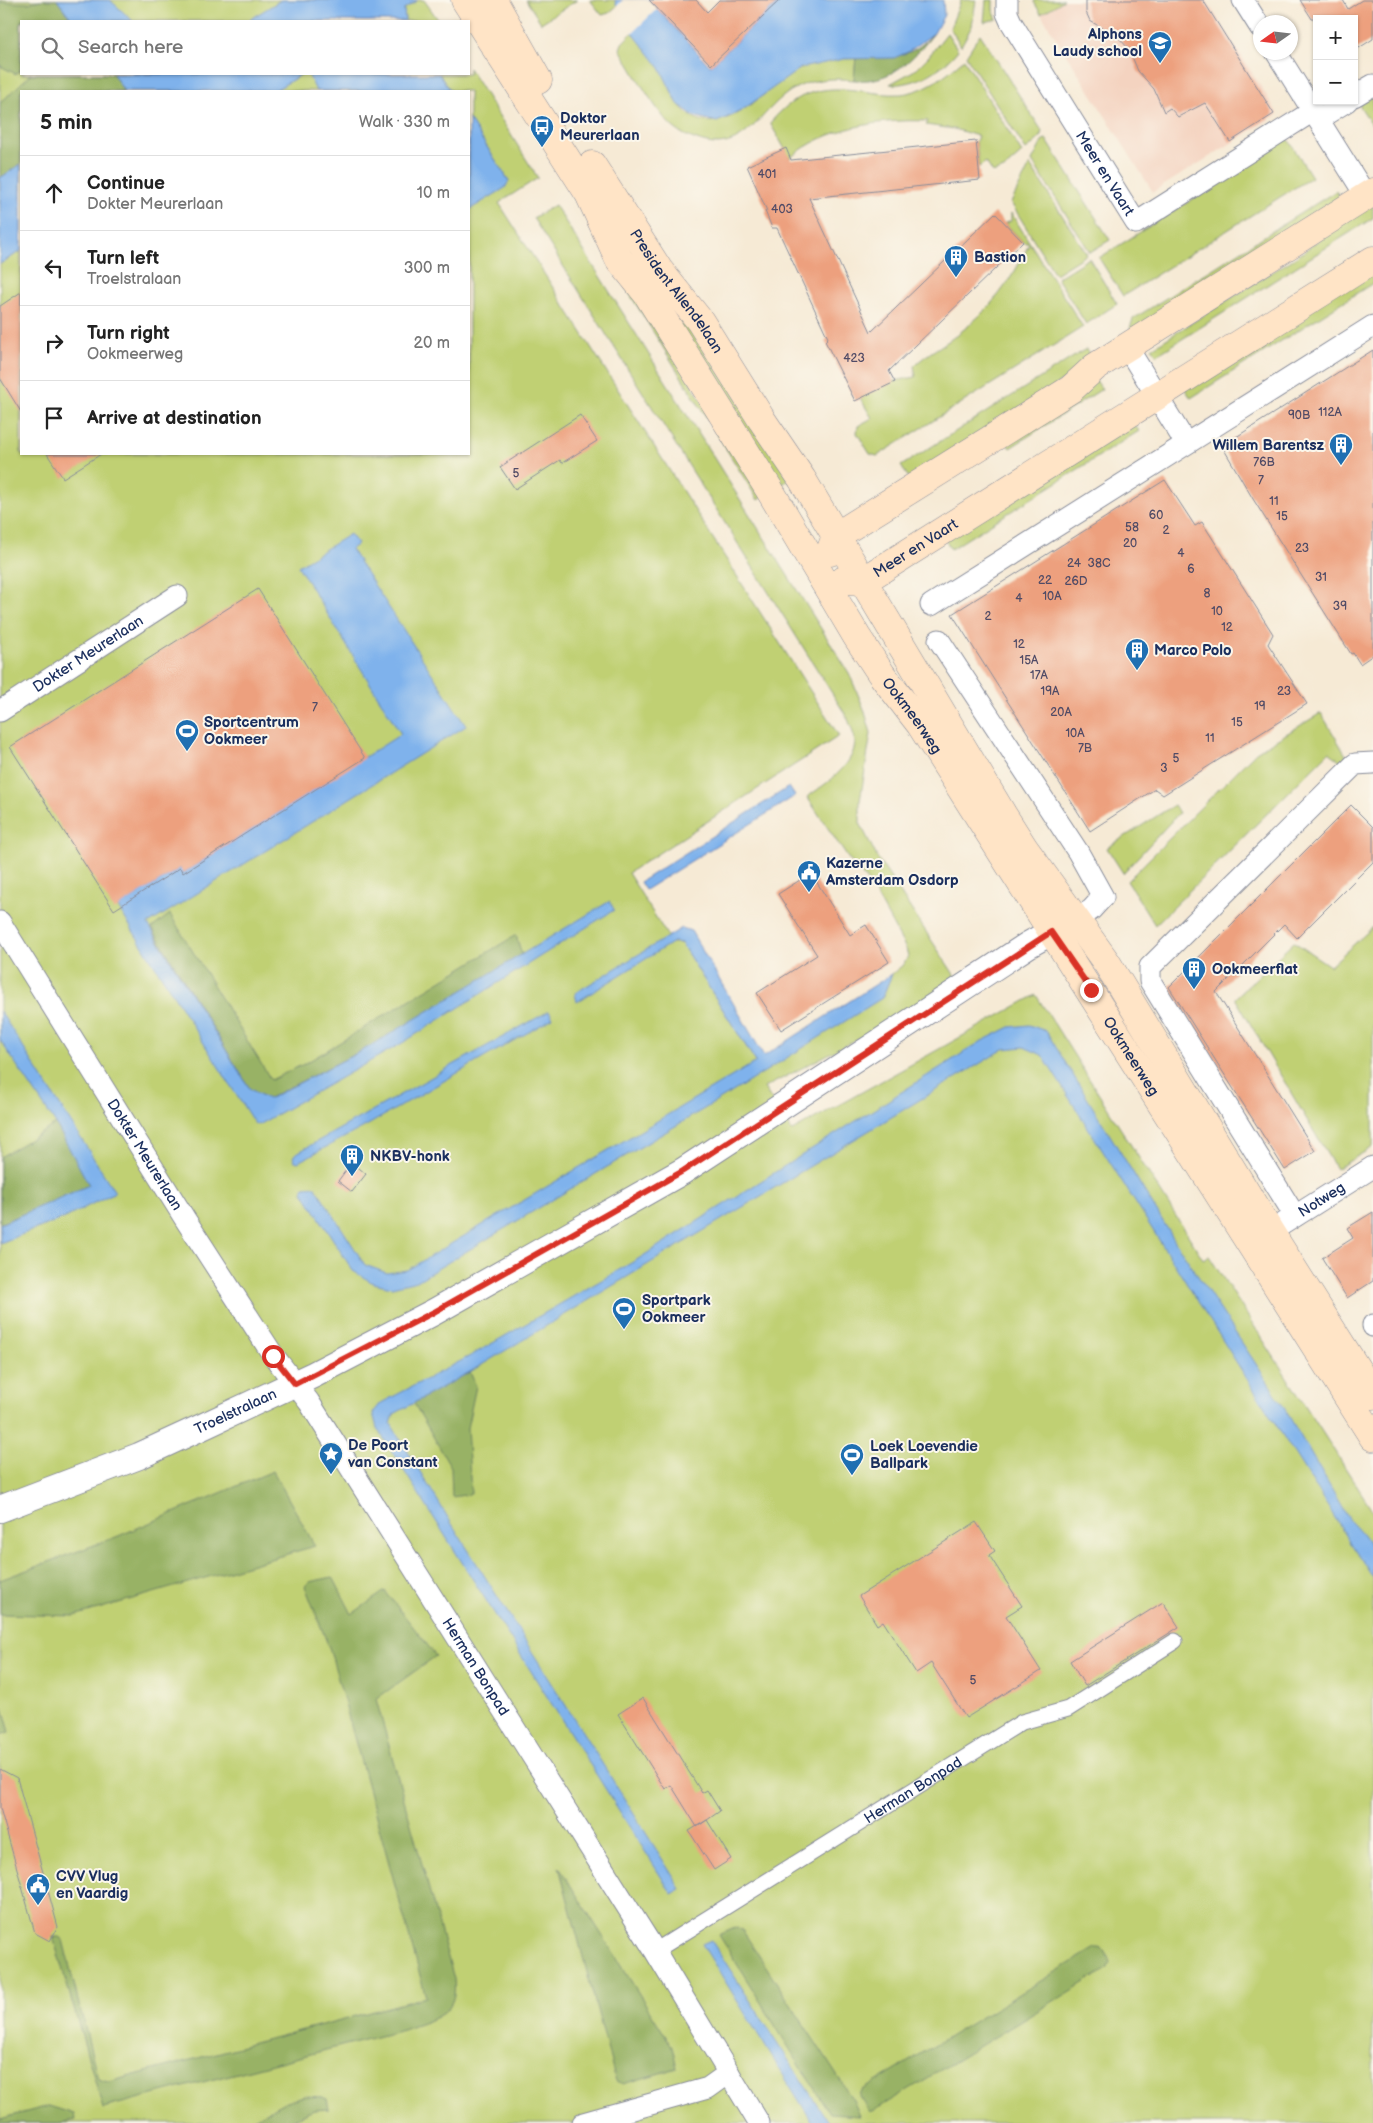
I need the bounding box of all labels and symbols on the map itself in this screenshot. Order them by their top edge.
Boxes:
north arrow [1253,15,1298,60]
place label: Alphons Laudy school [1053,25,1142,61]
school or university icon: Alphons Laudy school [1147,30,1173,64]
place label: Doktor Meurerlaan [560,109,640,145]
bus stop icon: Doktor Meurerlaan [529,114,555,148]
street label: Meer en Vaart [1072,127,1139,220]
house number: 401 [757,167,777,182]
house number: 403 [771,202,793,217]
street label: President Allendelaan [626,225,727,357]
building icon: Bastion [943,244,969,278]
place label: Bastion [974,248,1026,267]
house number: 423 [843,351,865,366]
house number: 112A [1318,405,1343,420]
house number: 90B [1288,408,1310,423]
building icon: Willem Barentsz [1328,432,1354,466]
place label: Willem Barentsz [1212,436,1325,455]
house number: 76B [1253,455,1275,470]
house number: 5 [513,466,520,481]
house number: 7 [1258,473,1264,488]
house number: 11 [1269,494,1279,509]
house number: 60 [1149,508,1163,523]
house number: 15 [1276,509,1288,524]
street label: Meer en Vaart [870,514,962,582]
house number: 58 [1125,520,1139,535]
house number: 2 [1162,523,1170,538]
house number: 20 [1123,536,1137,551]
house number: 23 [1295,541,1309,556]
house number: 4 [1177,546,1185,561]
house number: 24 [1067,556,1082,571]
house number: 38C [1088,556,1111,571]
house number: 6 [1187,562,1195,577]
house number: 31 [1315,570,1327,585]
house number: 22 [1038,573,1052,588]
house number: 26D [1064,574,1088,589]
house number: 8 [1204,586,1211,601]
house number: 10A [1042,589,1062,604]
house number: 4 [1015,591,1023,606]
house number: 39 [1333,599,1347,614]
house number: 10 [1211,604,1223,619]
house number: 2 [984,609,992,624]
street label: Dokter Meurerlaan [29,611,147,697]
house number: 12 [1221,620,1233,635]
house number: 12 [1013,637,1025,652]
building icon: Marco Polo [1124,637,1150,671]
place label: Marco Polo [1154,641,1232,660]
house number: 15A [1020,653,1039,668]
house number: 17A [1030,668,1049,683]
street label: Ookmeerweg [878,674,946,758]
house number: 19A [1041,684,1060,699]
house number: 23 [1277,684,1291,699]
house number: 19 [1254,699,1266,714]
house number: 7 [312,700,318,715]
house number: 20A [1050,705,1072,720]
place label: Sportcentrum Ookmeer [204,713,299,749]
house number: 15 [1231,715,1243,730]
sports icon: Sportcentrum Ookmeer [174,718,200,752]
house number: 10A [1065,726,1085,741]
house number: 11 [1205,731,1215,746]
house number: 7B [1078,741,1092,756]
house number: 5 [1173,751,1180,766]
house number: 3 [1160,761,1168,776]
place label: Kazerne Amsterdam Osdorp [825,854,959,890]
public building icon: Kazerne Amsterdam Osdorp [796,859,822,893]
building icon: Ookmeerflat [1181,956,1207,990]
place label: Ookmeerflat [1212,960,1298,979]
route end [1080,979,1103,1002]
street label: Ookmeerweg [1099,1013,1163,1099]
street label: Dokter Meurerlaan [103,1095,187,1214]
building icon: NKBV-honk [339,1143,365,1177]
place label: NKBV-honk [370,1147,450,1166]
street label: Notweg [1295,1178,1349,1221]
place label: Sportpark Ookmeer [642,1291,711,1327]
sports icon: Sportpark Ookmeer [611,1296,637,1330]
route start [262,1345,285,1368]
street label: Troelstralaan [191,1384,280,1439]
place label: De Poort van Constant [347,1436,438,1472]
place label: Loek Loevendie Ballpark [870,1437,978,1473]
place icon: De Poort van Constant [318,1441,344,1475]
sports icon: Loek Loevendie Ballpark [839,1442,865,1476]
street label: Herman Bonpad [438,1614,514,1719]
house number: 5 [970,1673,977,1688]
street label: Herman Bonpad [860,1752,965,1828]
place label: CVV Vlug en Vaardig [56,1867,128,1903]
public building icon: CVV Vlug en Vaardig [25,1872,51,1906]

